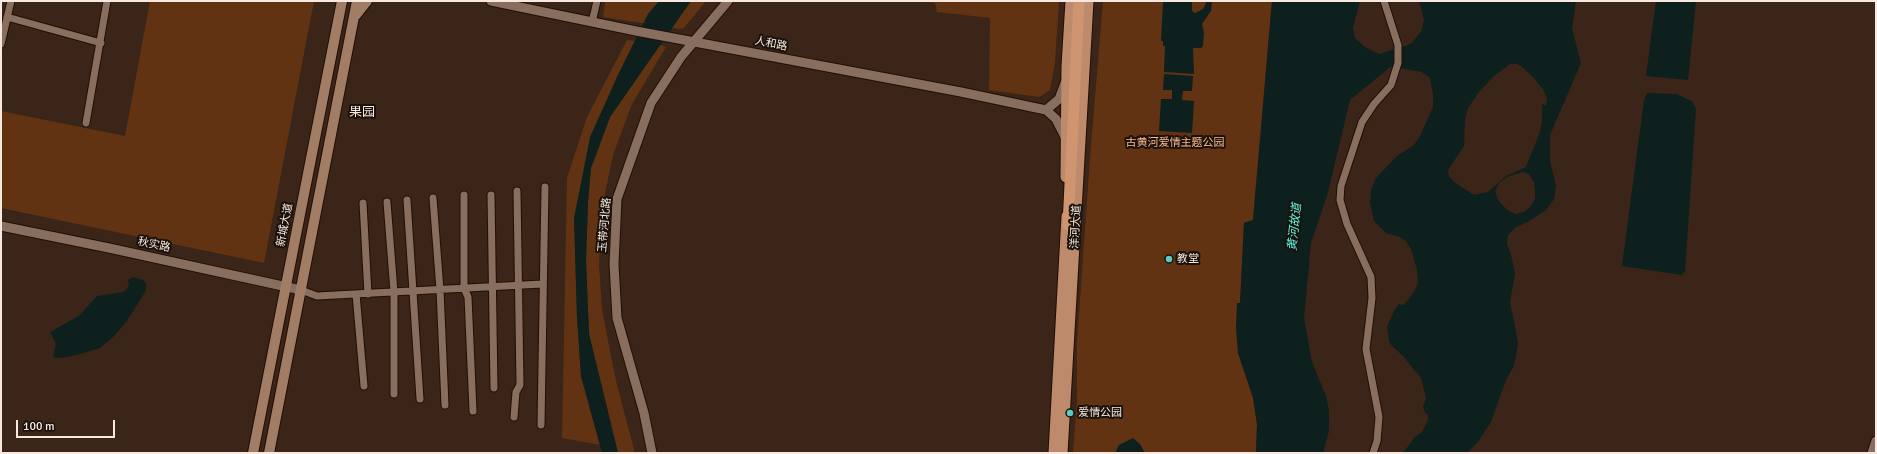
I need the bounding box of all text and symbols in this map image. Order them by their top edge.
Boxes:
street label: 人和路 [754,34,788,54]
district label: 果园 [349,105,375,121]
park label: 古黄河爱情主题公园 [1126,136,1224,150]
street label: 玉带河北路 [596,197,614,253]
street label: 新城大道 [274,202,296,248]
water label: 黄河故道 [1285,202,1305,252]
street label: 洋河大道 [1068,205,1084,249]
street label: 秋实路 [136,235,172,255]
place label: 教堂 [1177,252,1199,266]
marker: 教堂 [1164,254,1174,264]
place label: 爱情公园 [1078,406,1122,420]
marker: 爱情公园 [1065,408,1075,418]
scale bar [18,412,117,438]
text: 100 m [23,419,55,434]

